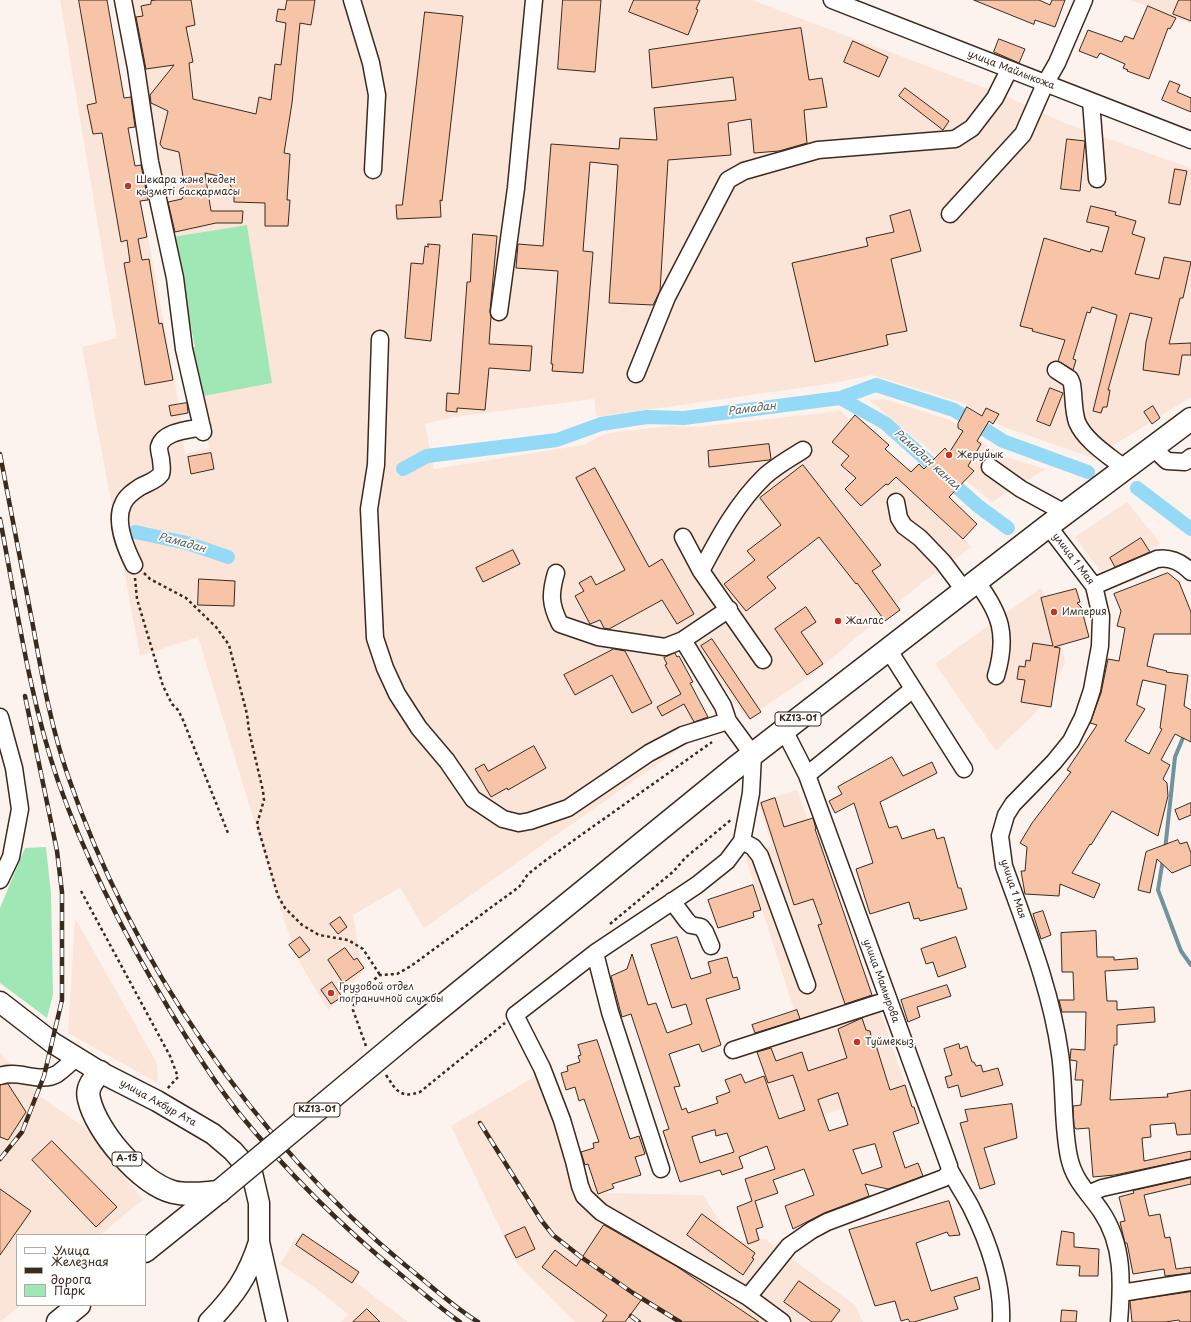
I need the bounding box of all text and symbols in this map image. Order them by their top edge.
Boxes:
street label: улица Майлыкожа [966,48,1056,92]
place label: Шекара және кеден қызметі басқармасы [136,174,240,198]
marker: Шекара және кеден қызметі басқармасы [123,181,133,191]
water label: Рамадан [727,400,777,418]
water label: Рамадан канал [891,427,963,493]
place label: Жеруйык [957,449,1003,461]
marker: Жеруйык [944,450,954,460]
water label: Рамадан [157,530,207,556]
street label: улица 1 Мая [1050,531,1096,587]
place label: Империя [1062,606,1107,618]
marker: Империя [1049,607,1059,617]
place label: Жалгас [846,615,884,627]
marker: Жалгас [833,616,843,626]
road number: KZ13-01 [775,712,821,726]
street label: улица 1 Мая [998,858,1028,920]
street label: улица Мамырова [860,938,902,1024]
place label: Грузовой отдел пограничной службы [339,981,443,1004]
marker: Грузовой отдел пограничной службы [326,988,336,998]
place label: Туймекыз [865,1036,914,1048]
marker: Туймекыз [852,1037,862,1047]
street label: улица Акбур Ата [118,1077,198,1129]
road number: KZ13-01 [294,1103,340,1117]
road number: A-15 [112,1152,142,1166]
legend [16,1234,146,1306]
text: Улица [54,1241,90,1259]
text: Железная дорога [51,1252,109,1288]
text: Парк [54,1281,85,1299]

